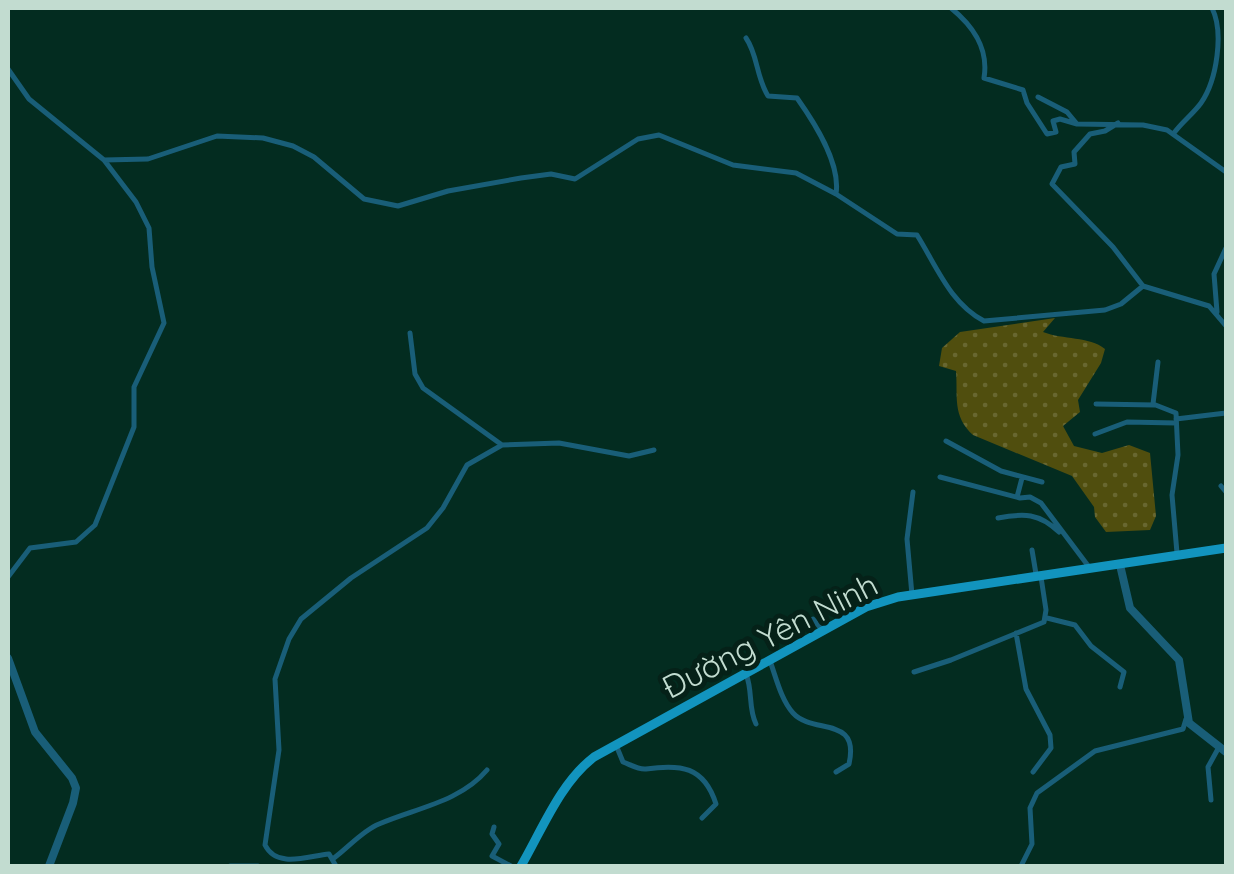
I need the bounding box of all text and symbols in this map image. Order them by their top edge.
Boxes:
street label: Đường Yên Ninh [655,564,884,707]

